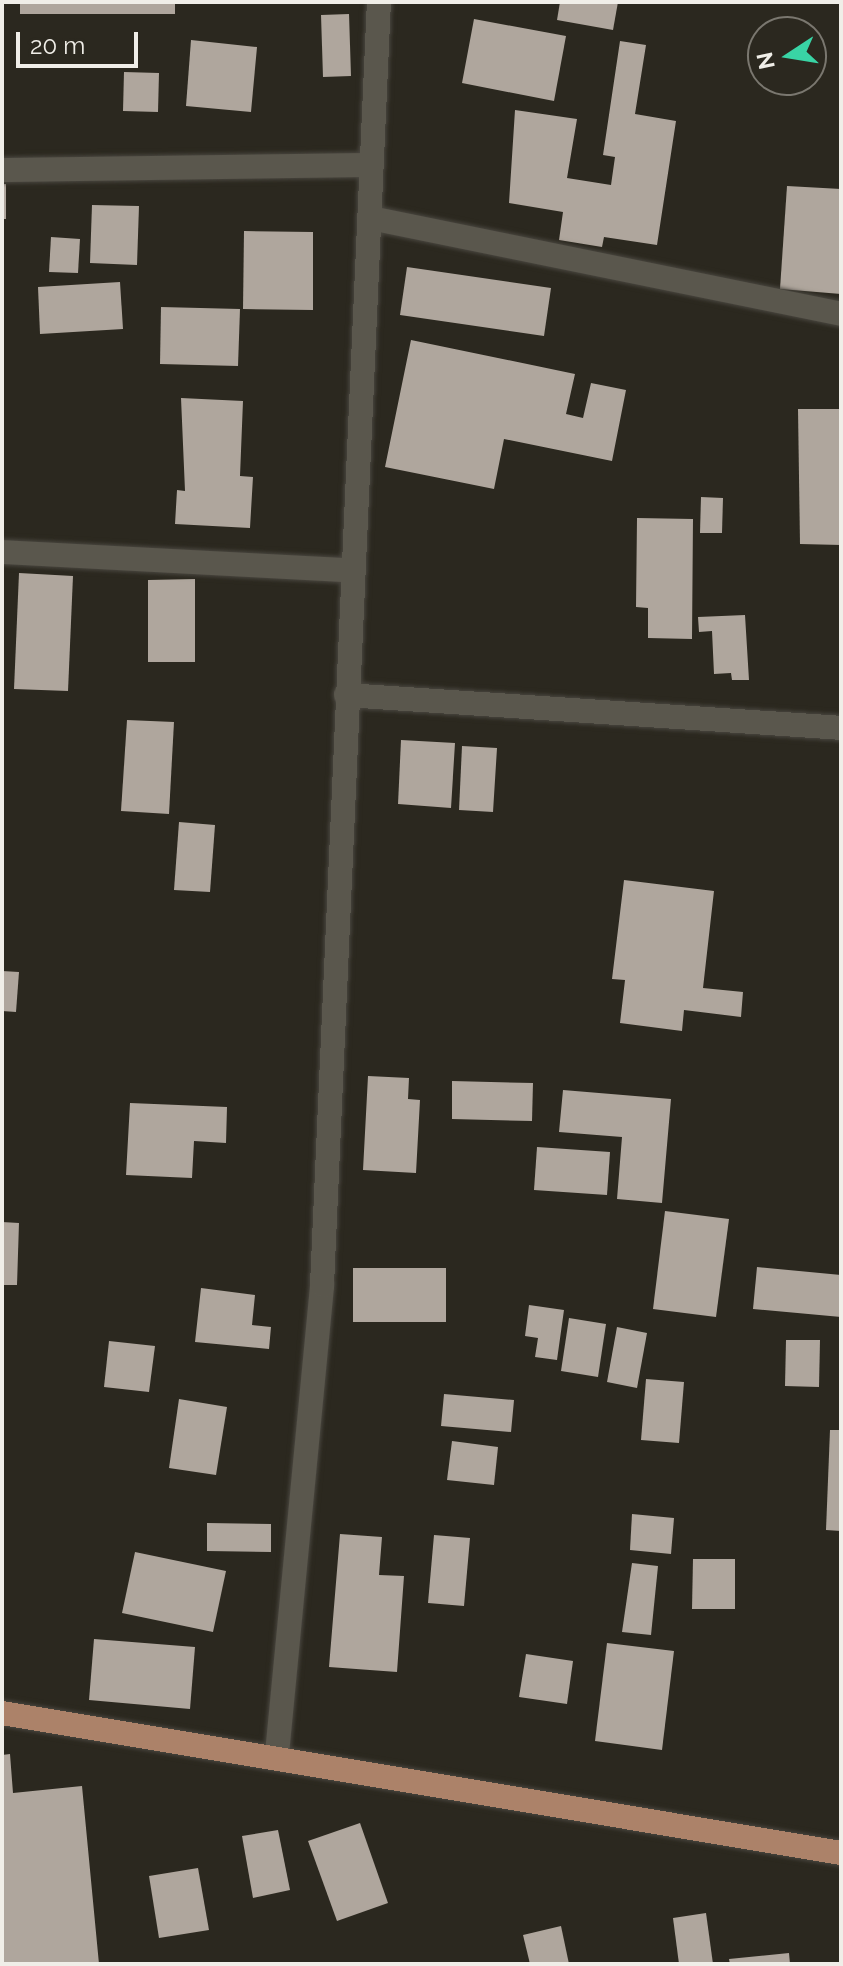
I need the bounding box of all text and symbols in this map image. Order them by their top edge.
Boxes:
scale bar [20,16,142,66]
north arrow [747,16,827,96]
text: 20 m [30,31,85,60]
text: N [751,50,780,71]

